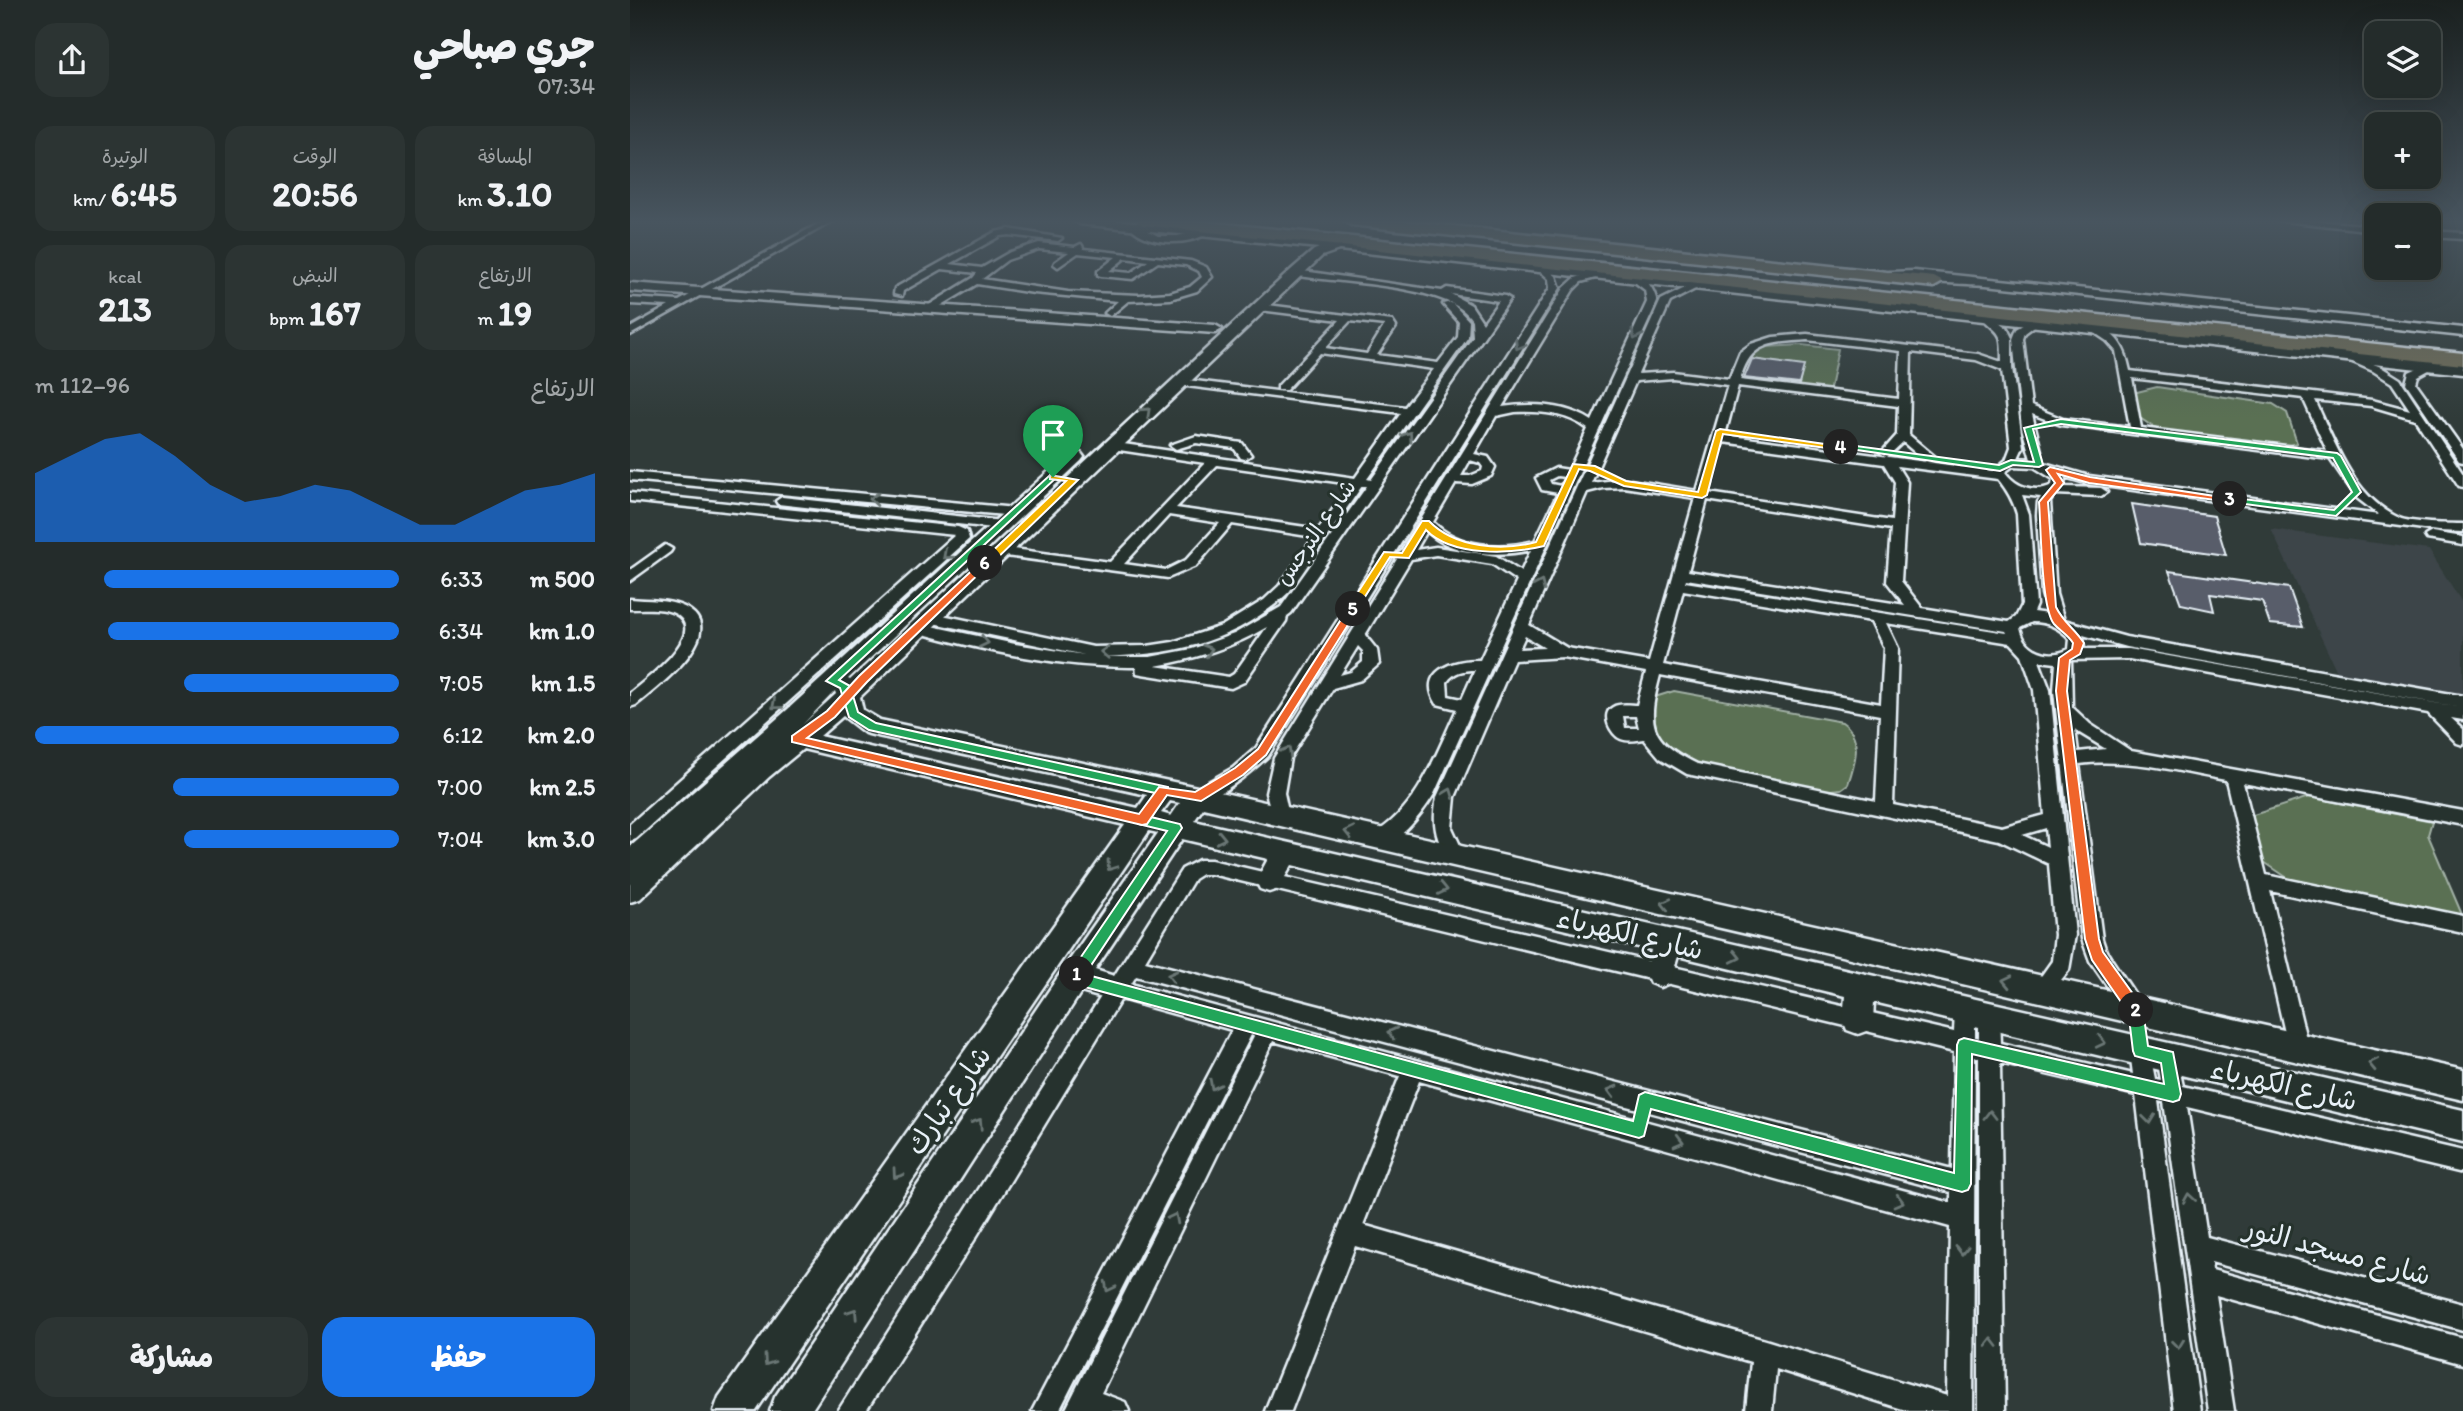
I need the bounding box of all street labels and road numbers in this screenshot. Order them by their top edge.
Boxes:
street label: شارع النرجس [1268,473,1363,592]
street label: شارع الكهرباء [1553,900,1707,969]
street label: شارع تبارك [898,1039,1000,1163]
street label: شارع الكهرباء [2207,1051,2361,1120]
street label: شارع مسجد النور [2239,1209,2435,1295]

